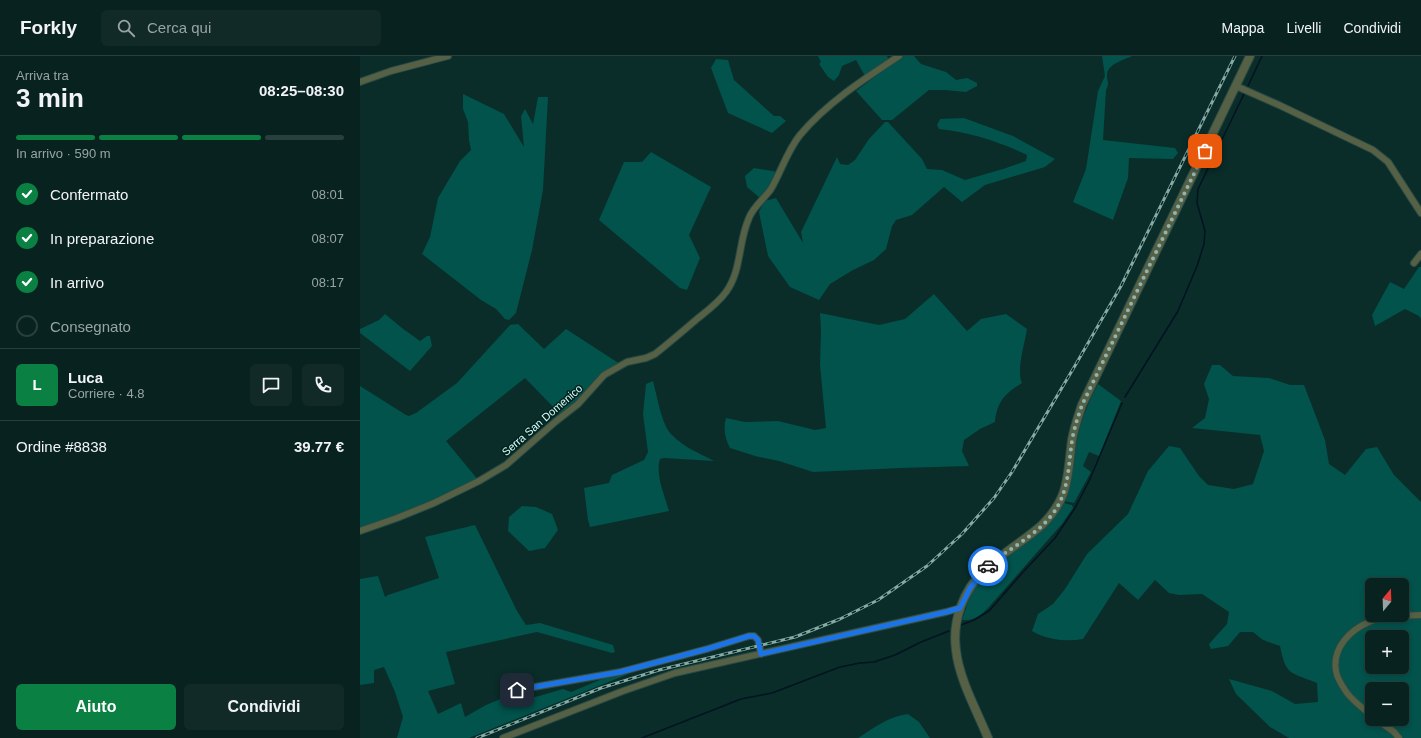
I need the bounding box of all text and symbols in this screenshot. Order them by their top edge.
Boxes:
search box [101,10,381,46]
text: Forkly [20,17,77,38]
icon: search [115,17,137,39]
text: Cerca qui [147,19,211,36]
text: Mappa [1222,20,1264,36]
text: Livelli [1286,20,1321,36]
text: Condividi [1343,20,1401,36]
text: Arriva tra [16,68,69,83]
text: 08:25–08:30 [259,82,344,99]
text: 3 min [16,83,84,113]
pin [1188,134,1222,168]
icon: bag [1194,140,1216,162]
text: In arrivo · 590 m [16,146,111,161]
icon: check [16,183,38,205]
text: Confermato [50,186,128,203]
text: 08:01 [311,187,344,202]
icon: check [16,227,38,249]
text: In preparazione [50,230,154,247]
text: 08:07 [311,231,344,246]
icon: check [16,271,38,293]
text: In arrivo [50,274,104,291]
text: 08:17 [311,275,344,290]
text: Consegnato [50,318,131,335]
button: chat [250,364,292,406]
button: phone [302,364,344,406]
text: Luca [68,369,103,386]
text: L [32,376,42,393]
street label: Serra San Domenico [500,382,584,458]
text: Corriere · 4.8 [68,386,145,401]
text: Ordine #8838 [16,438,107,455]
text: 39.77 € [294,438,344,455]
courier [968,546,1008,586]
icon: car [977,555,999,577]
north arrow [1365,578,1409,622]
map controls [1365,578,1409,726]
button: + [1365,630,1409,674]
pin [500,673,534,707]
icon: home [506,679,528,701]
button: − [1365,682,1409,726]
button: Aiuto [16,684,176,730]
button: Condividi [184,684,344,730]

